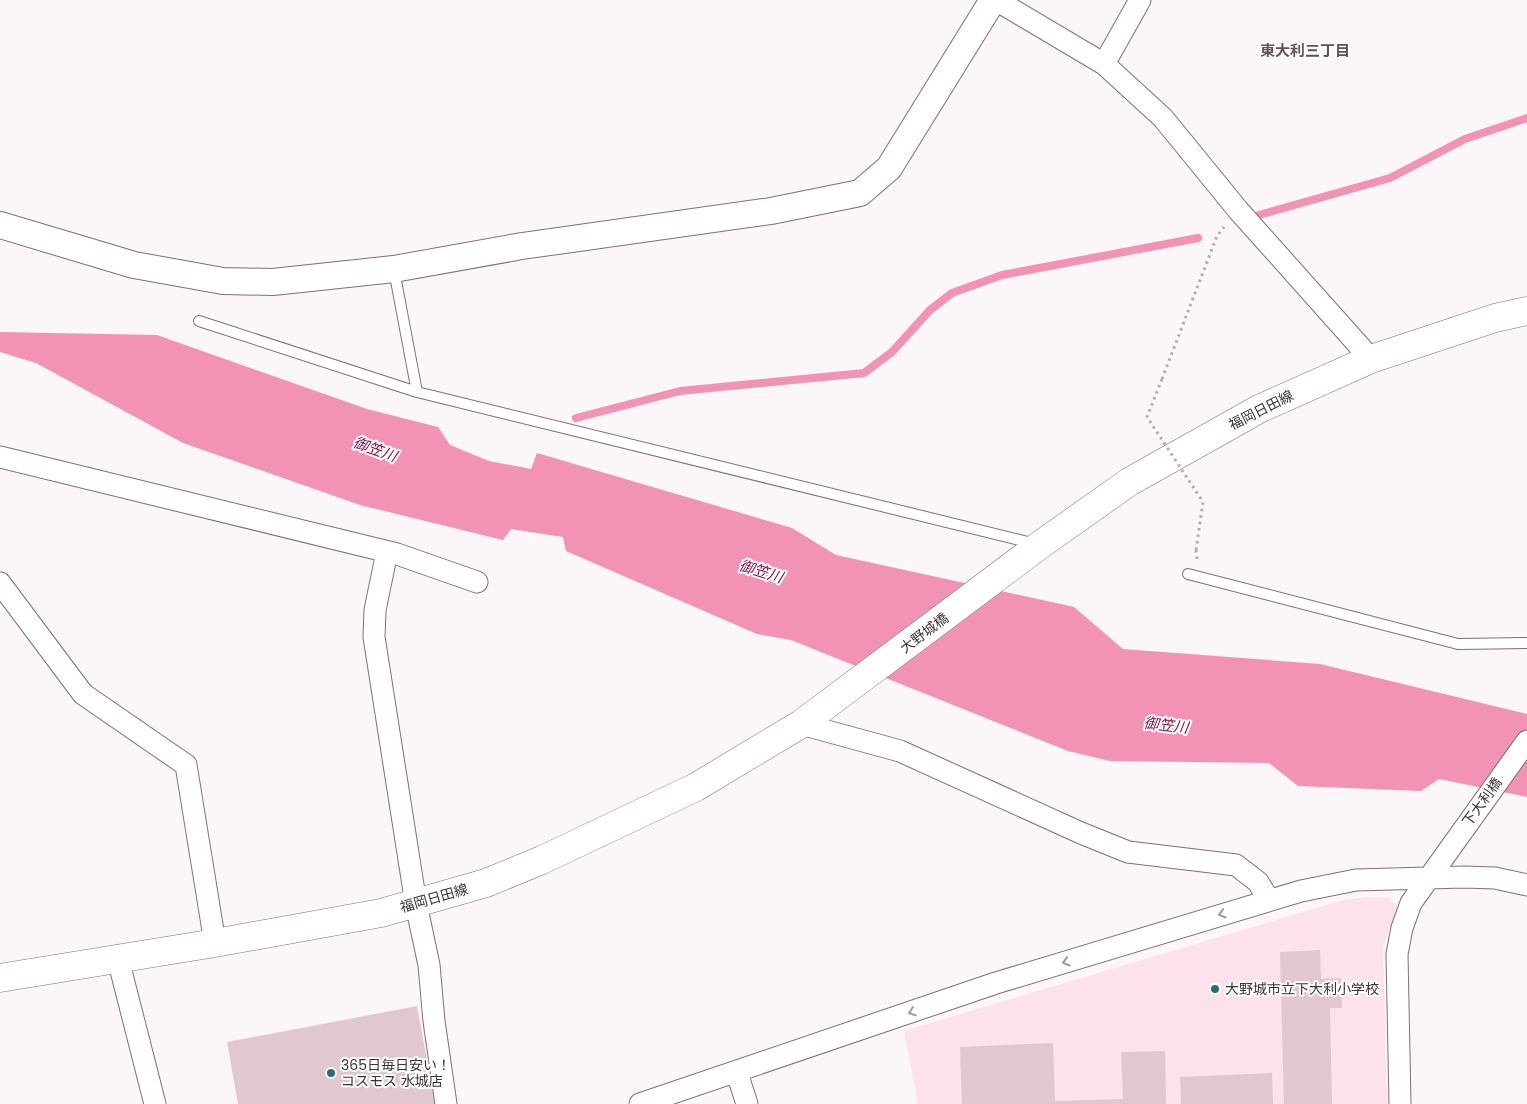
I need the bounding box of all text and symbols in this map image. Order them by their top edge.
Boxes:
district label: 東大利三丁目 [1260,40,1350,61]
street label: 福岡日田線 [1225,385,1297,435]
water label: 御笠川 [350,431,402,467]
water label: 御笠川 [736,554,787,588]
street label: 大野城橋 [896,608,952,658]
water label: 御笠川 [1142,712,1192,738]
street label: 下大利橋 [1457,773,1507,831]
street label: 福岡日田線 [398,879,470,917]
one-way arrow [1218,908,1226,918]
one-way arrow [1063,956,1071,966]
place label: 大野城市立下大利小学校 [1225,979,1379,999]
marker: 大野城市立下大利小学校 [1209,983,1221,995]
one-way arrow [908,1007,917,1017]
place label: 365日毎日安い！ コスモス 水城店 [341,1055,451,1091]
marker: 365日毎日安い！ コスモス 水城店 [325,1067,337,1079]

